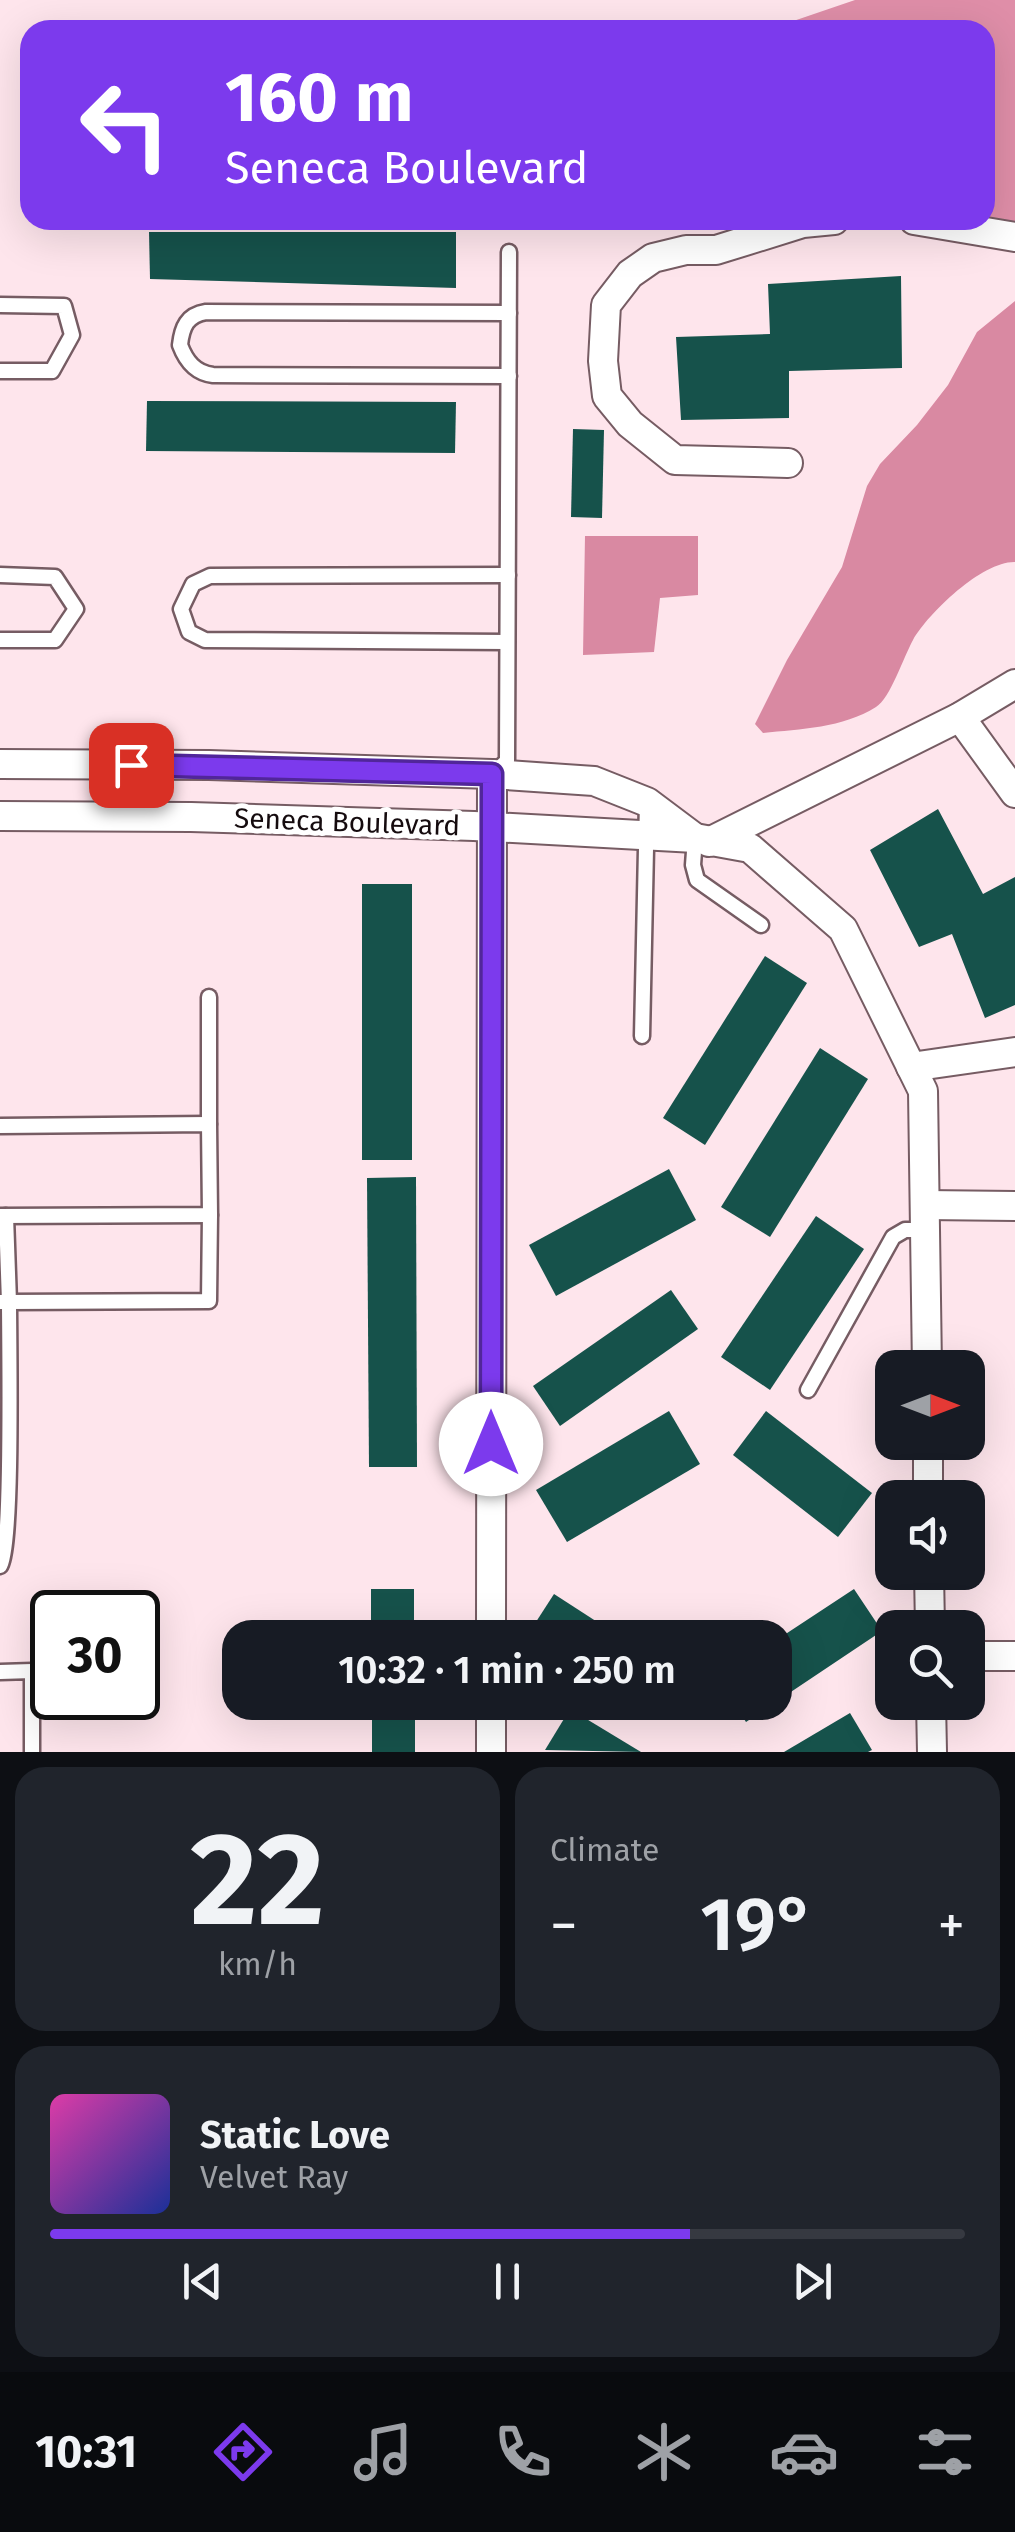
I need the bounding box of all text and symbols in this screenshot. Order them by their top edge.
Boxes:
text: 160 m [225,56,414,140]
icon: left [60,60,190,190]
text: Seneca Boulevard [225,141,588,195]
pin [89,723,174,808]
icon: arrive [104,738,159,793]
street label: Seneca Boulevard [233,802,461,842]
north arrow [875,1350,985,1460]
map controls [875,1350,985,1720]
position arrow [439,1392,543,1496]
button: sound [875,1480,985,1590]
speed limit sign: 30 [30,1590,160,1720]
button: search [875,1610,985,1720]
text: 10:32 · 1 min · 250 m [338,1647,676,1693]
text: 22 [190,1802,325,1958]
text: Climate [550,1831,659,1869]
text: 19° [700,1880,815,1970]
text: − [550,1893,578,1959]
text: + [938,1893,965,1959]
text: km/h [218,1945,297,1983]
text: Static Love [200,2112,390,2158]
text: Velvet Ray [200,2158,348,2196]
icon: previous [175,2254,230,2309]
icon: pause [480,2254,535,2309]
icon: next [785,2254,840,2309]
icon: directions [208,2417,278,2487]
icon: music [348,2417,418,2487]
icon: phone [488,2417,558,2487]
icon: climate [629,2417,699,2487]
icon: car [769,2417,839,2487]
icon: filters [910,2417,980,2487]
text: 10:31 [35,2425,137,2479]

